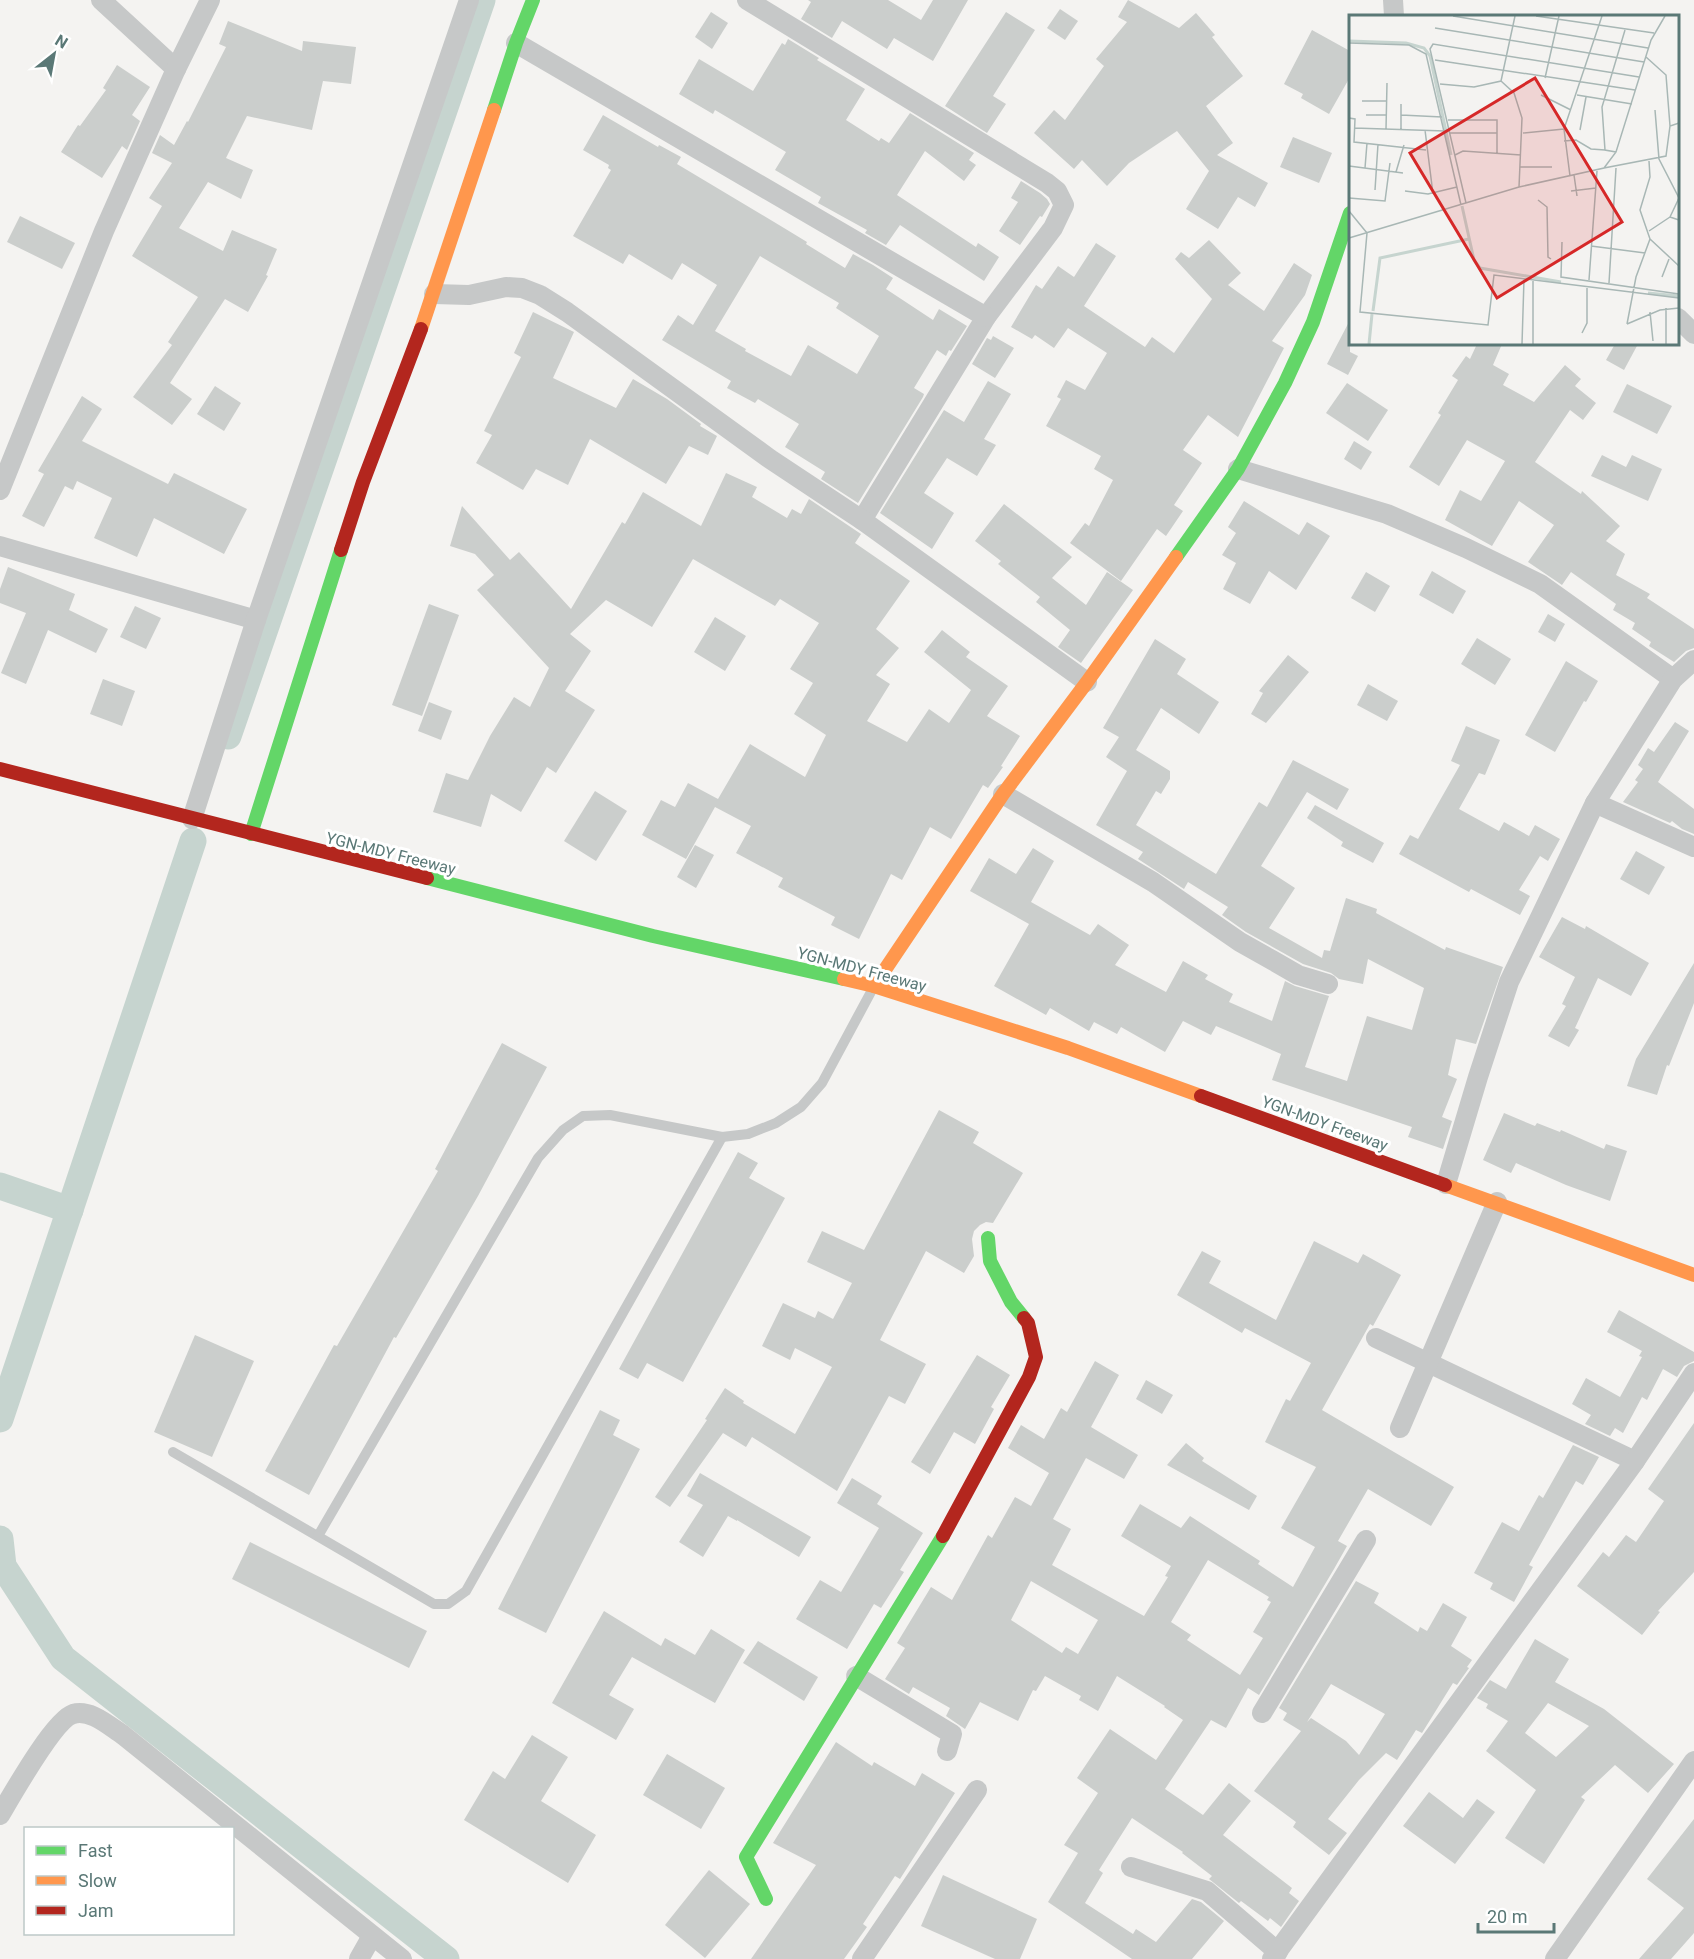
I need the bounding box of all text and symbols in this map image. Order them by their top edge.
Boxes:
inset map [1349,15,1679,345]
north arrow [24,24,84,84]
text: N [52,31,71,53]
street label: YGN-MDY Freeway [324,828,458,879]
street label: YGN-MDY Freeway [795,943,929,996]
street label: YGN-MDY Freeway [1259,1092,1391,1155]
legend [24,1827,234,1935]
text: Fast [78,1840,113,1861]
text: Slow [78,1870,117,1891]
scale bar [1478,1896,1554,1934]
text: Jam [78,1900,114,1921]
text: 20 m [1487,1906,1527,1927]

